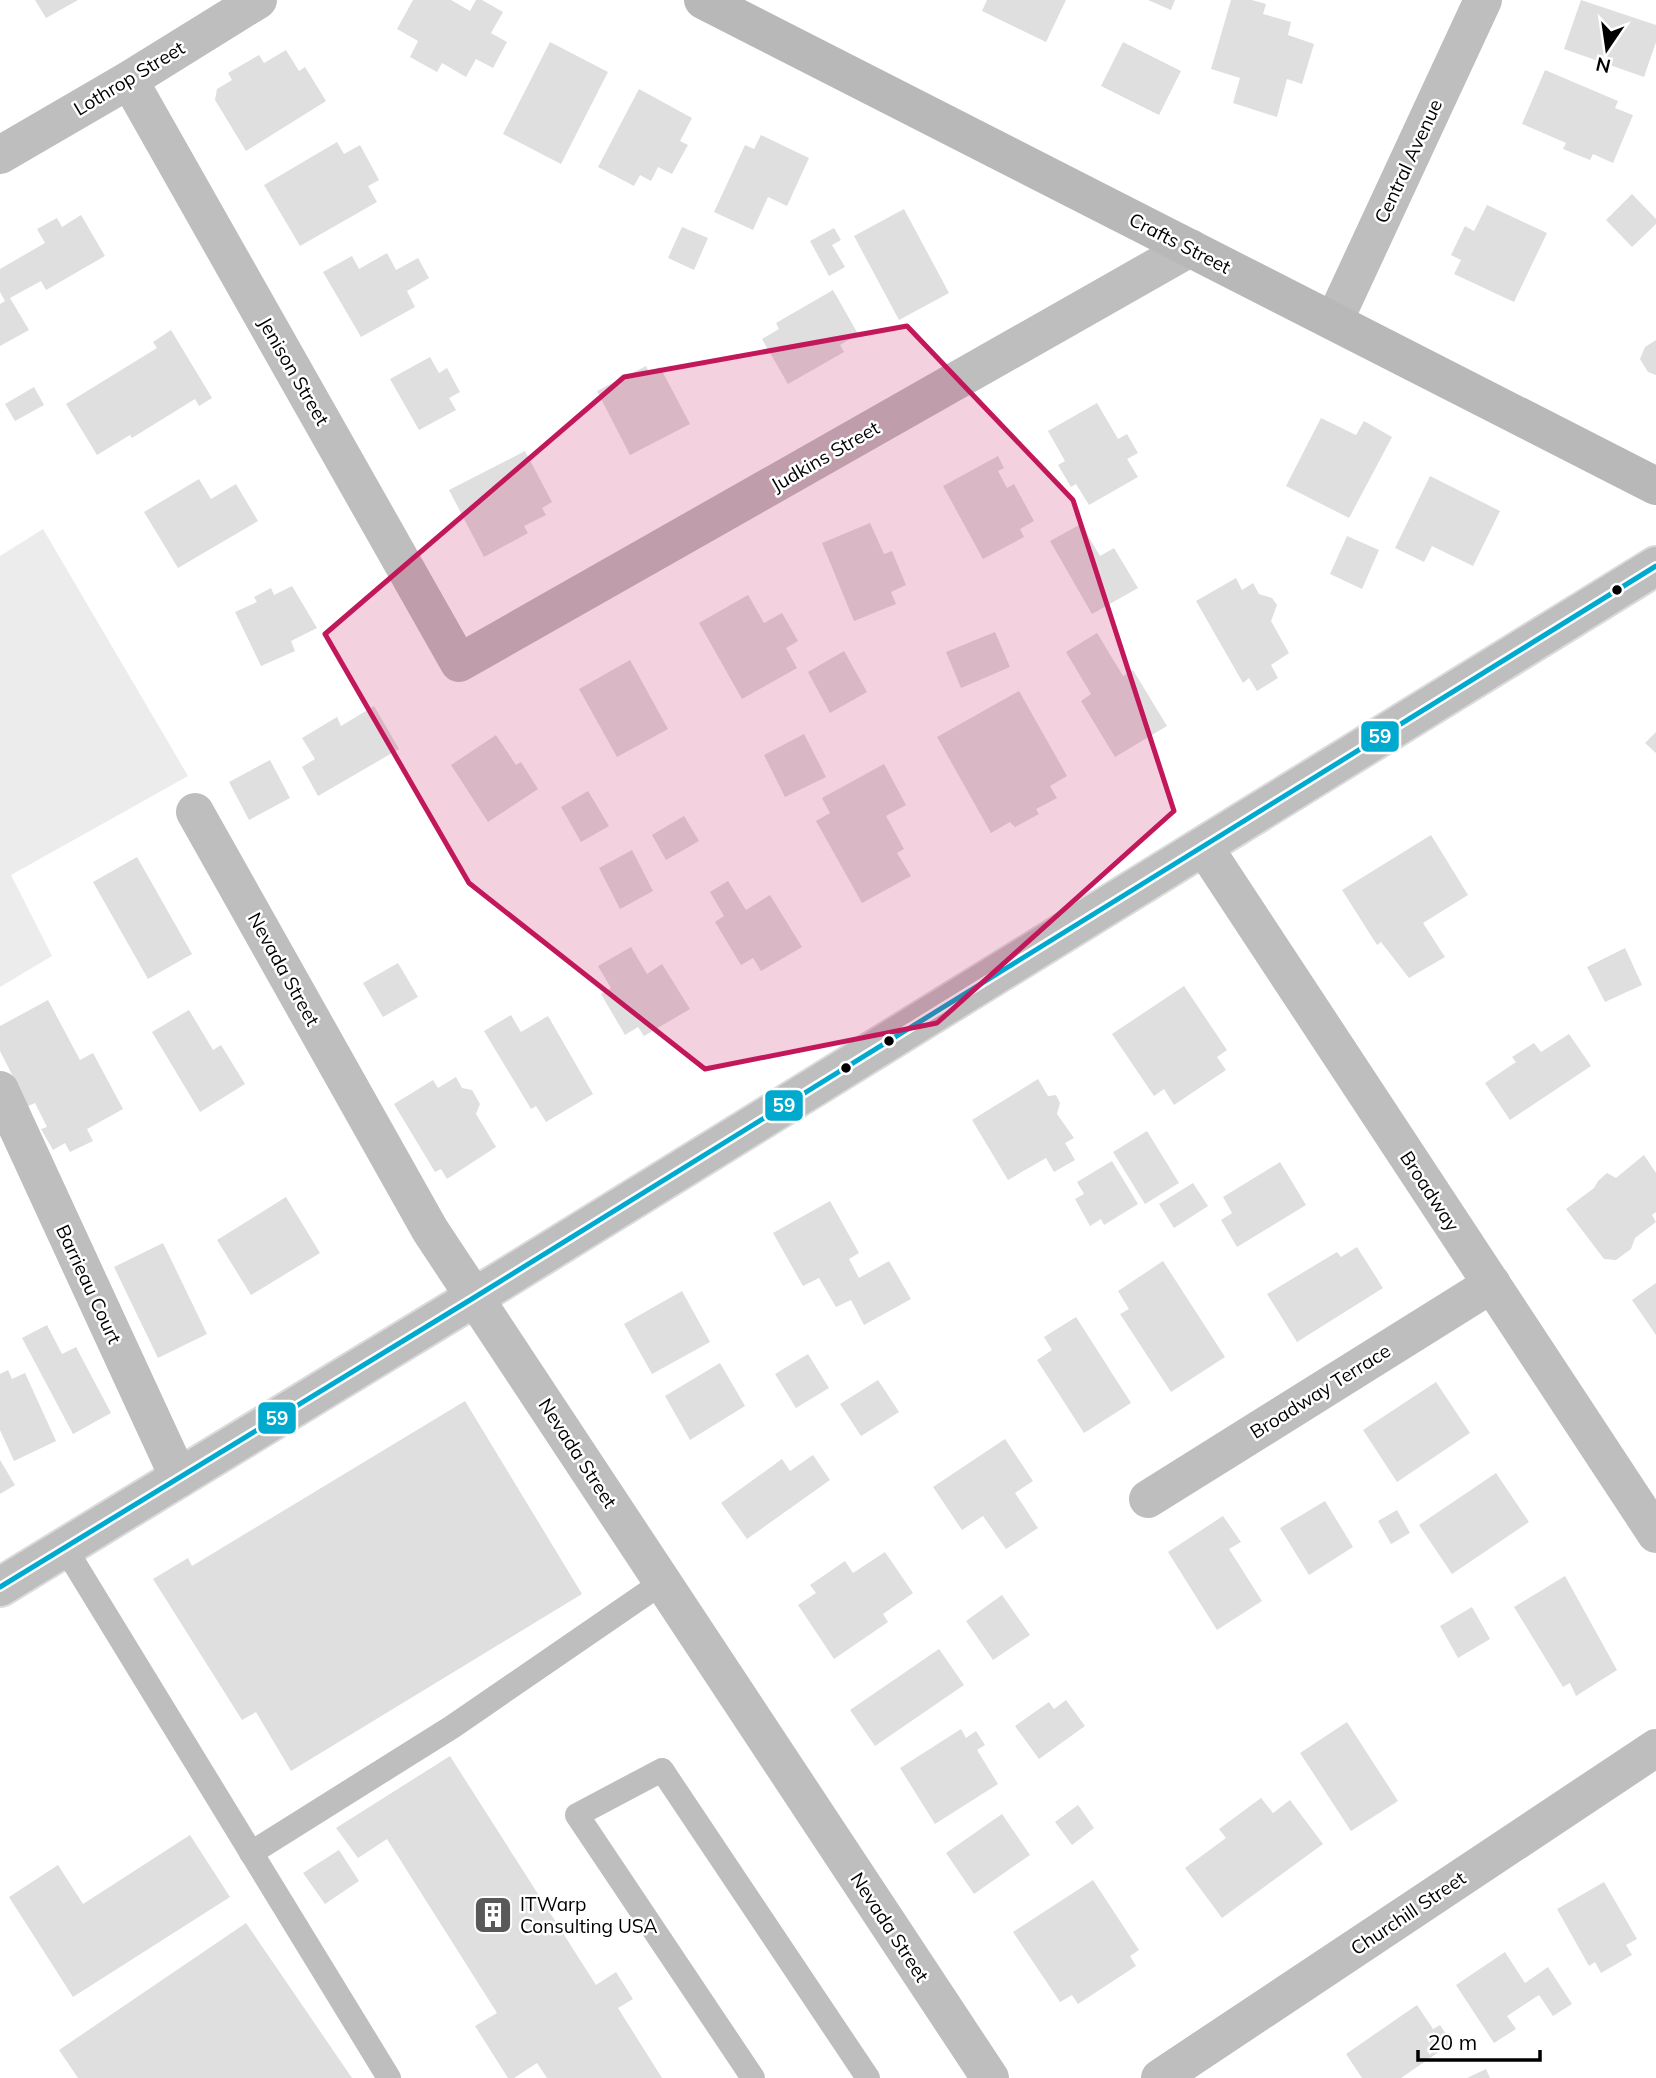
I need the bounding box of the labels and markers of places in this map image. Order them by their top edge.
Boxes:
unlabelled marker [1610,583,1624,597]
unlabelled marker [882,1034,896,1048]
unlabelled marker [839,1061,853,1075]
place label: ITWarp Consulting USA [520,1892,658,1938]
building icon: ITWarp Consulting USA [472,1894,514,1936]

